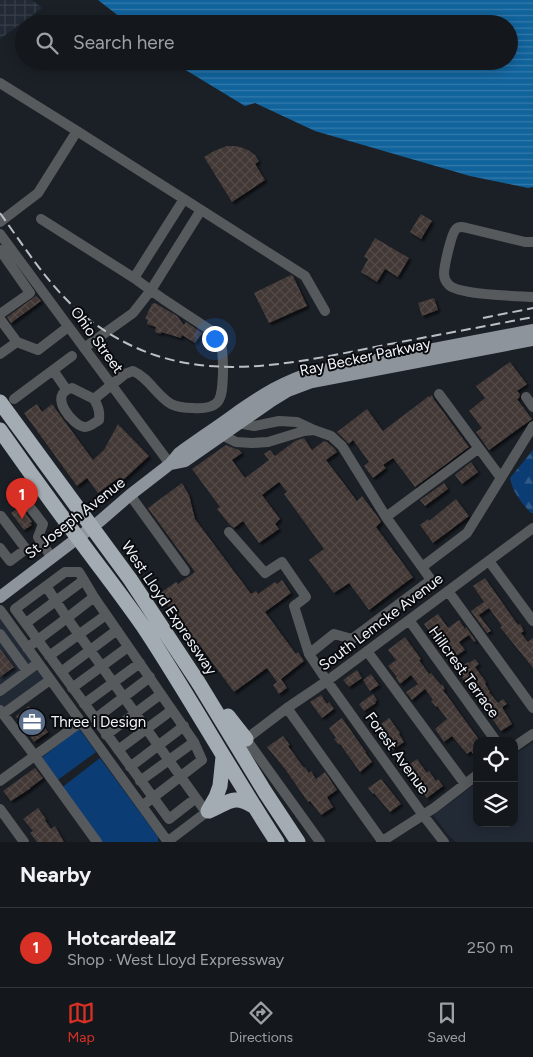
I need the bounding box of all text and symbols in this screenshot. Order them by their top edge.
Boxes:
search box [15,15,518,70]
icon: search [33,29,61,57]
text: Search here [73,31,175,54]
street label: Ohio Street [67,303,127,377]
your location [202,326,228,352]
street label: Ray Becker Parkway [298,334,432,380]
street label: St Joseph Avenue [21,473,129,563]
pin: 1 [6,478,38,519]
street label: West Lloyd Expressway [118,538,220,678]
street label: South Lemcke Avenue [315,569,447,675]
street label: Hillcrest Terrace [425,623,503,721]
office icon: Three i Design [17,707,47,737]
street label: Forest Avenue [361,708,433,798]
place label: Three i Design [51,713,146,731]
map controls [473,737,518,827]
button: locate [473,737,518,782]
button: layers [473,782,518,827]
text: Nearby [20,862,91,887]
text: HotcardealZ [67,927,176,950]
text: 1 [33,938,39,957]
text: 250 m [467,938,513,957]
text: Shop · West Lloyd Expressway [67,950,284,969]
tab: Map [67,999,95,1046]
tab: Directions [229,999,293,1046]
tab: Saved [427,999,466,1046]

